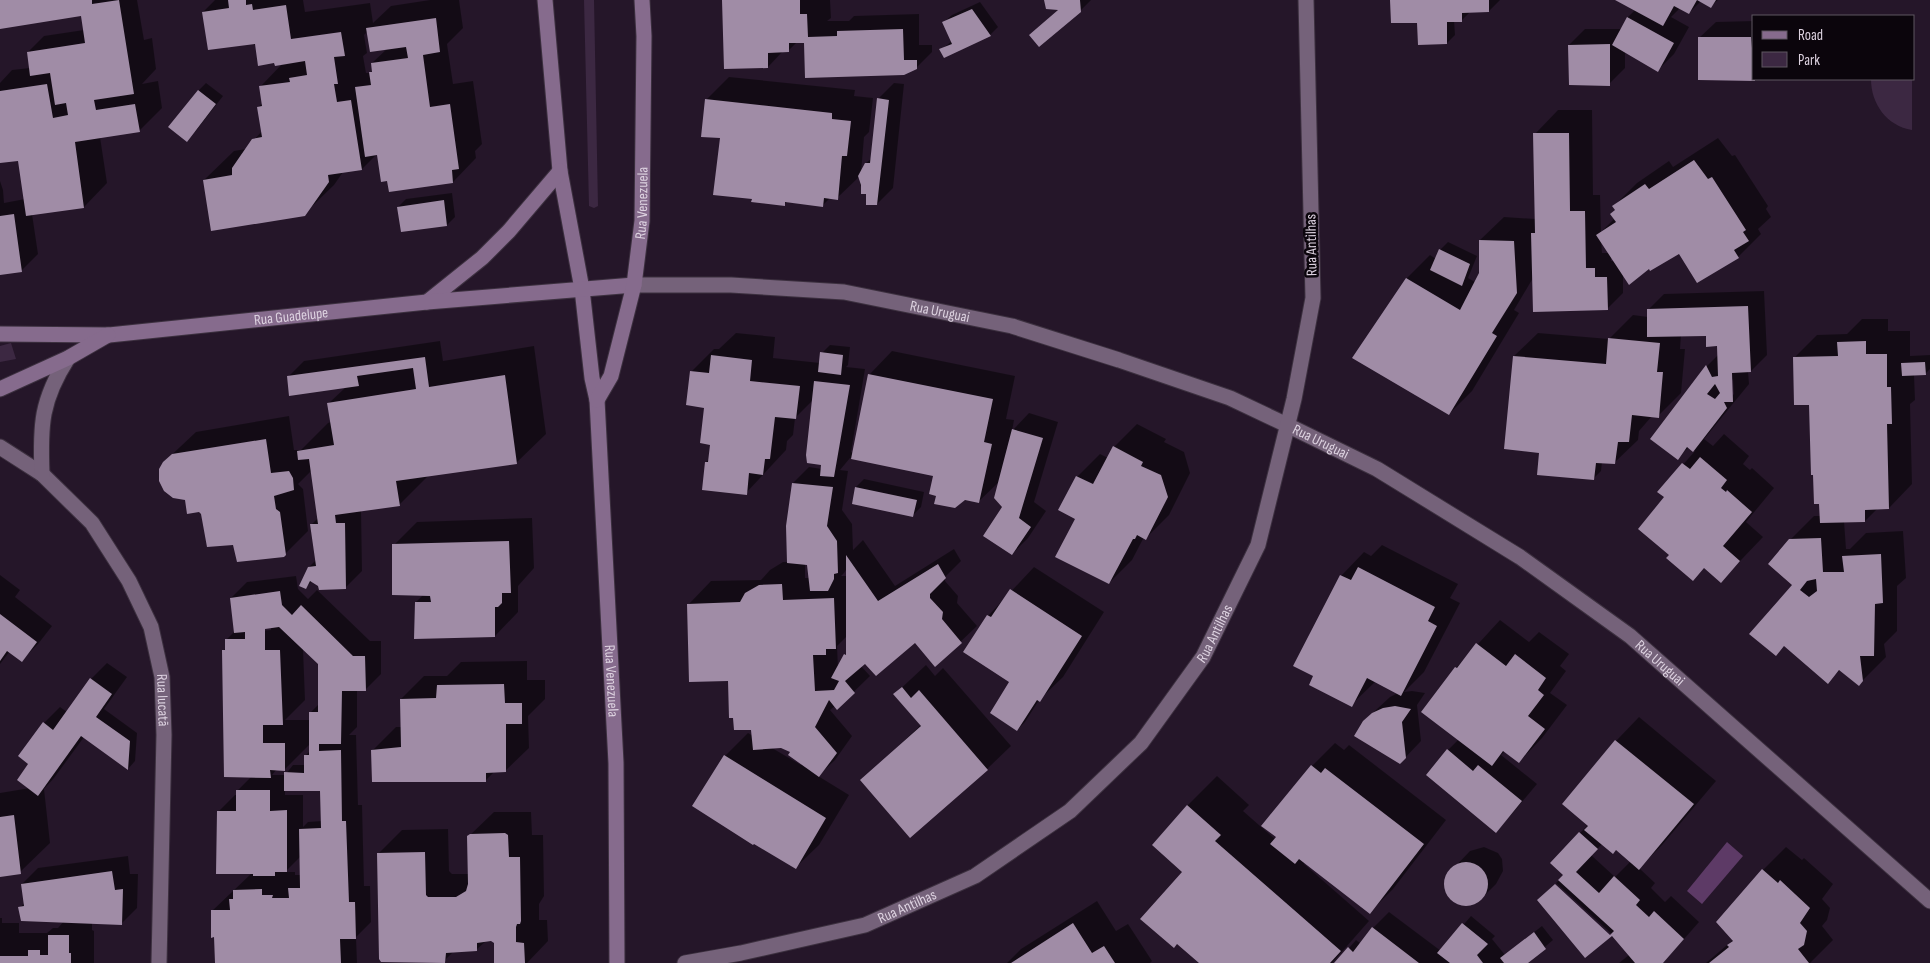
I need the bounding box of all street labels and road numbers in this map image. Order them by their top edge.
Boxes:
street label: Rua Venezuela [631,167,653,240]
street label: Rua Antilhas [1301,214,1322,276]
street label: Rua Uruguai [908,297,971,327]
street label: Rua Guadelupe [253,303,329,330]
street label: Rua Uruguai [1289,420,1352,464]
street label: Rua Antilhas [1193,602,1237,667]
street label: Rua Uruguai [1631,636,1689,690]
street label: Rua Venezuela [600,644,623,718]
street label: Rua Iucatã [152,673,173,727]
street label: Rua Antilhas [875,885,940,928]

